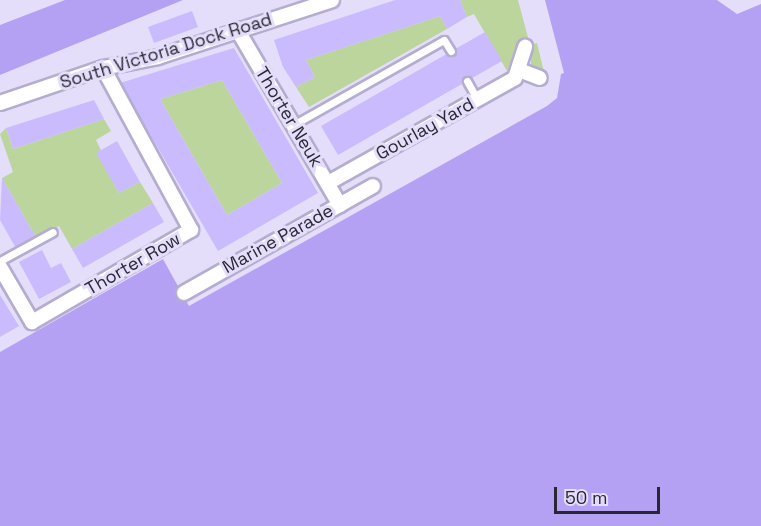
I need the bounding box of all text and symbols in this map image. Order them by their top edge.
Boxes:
street label: South Victoria Dock Road [57,8,275,94]
street label: Thorter Neuk [251,63,327,171]
street label: Gourlay Yard [372,93,478,165]
street label: Marine Parade [219,200,337,278]
street label: Thorter Row [82,228,184,300]
scale bar [557,475,664,513]
text: 50 m [565,486,607,509]

